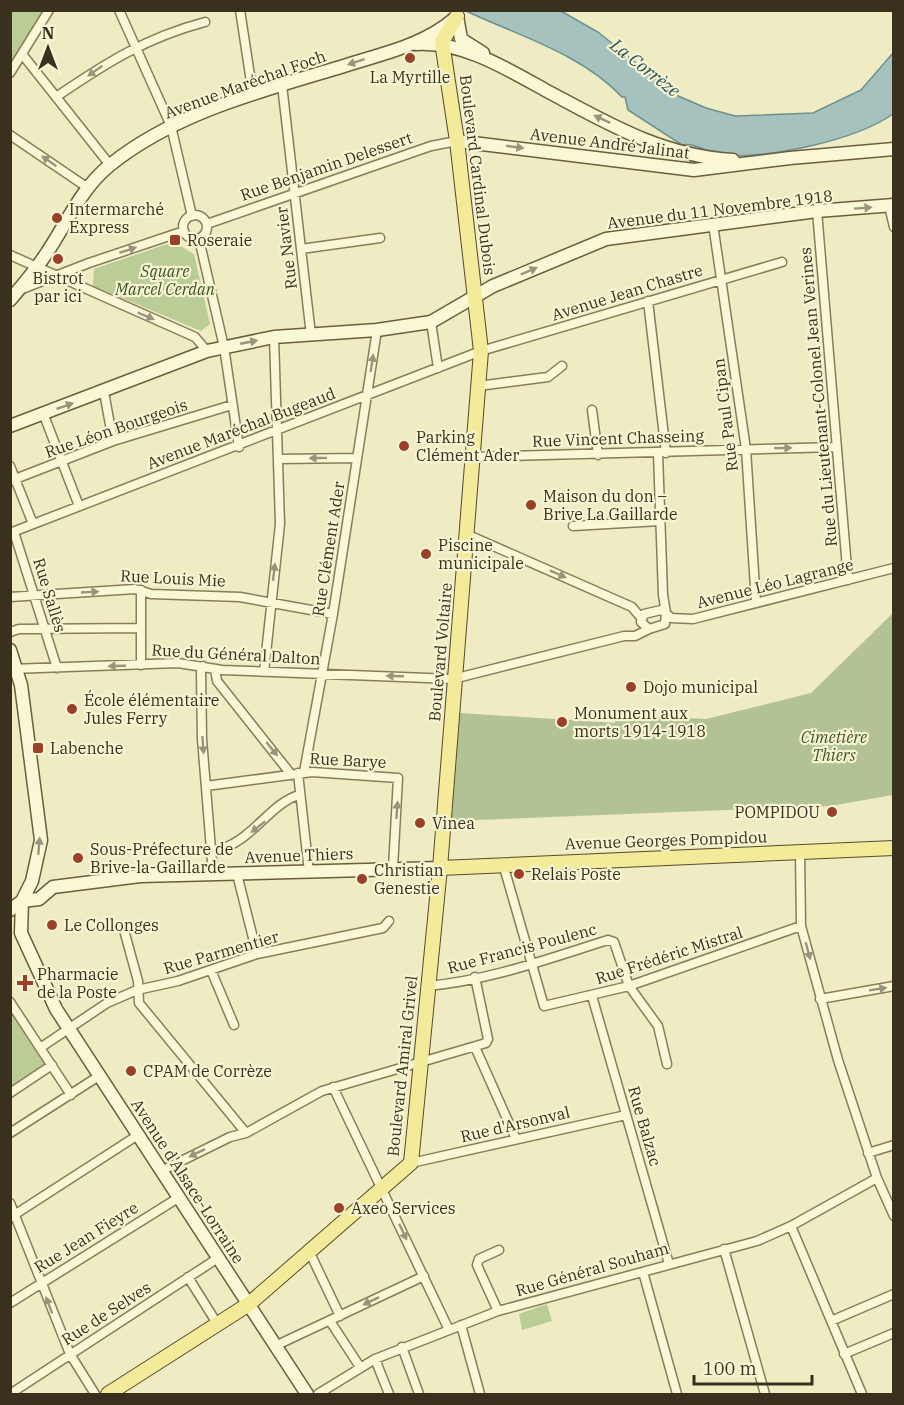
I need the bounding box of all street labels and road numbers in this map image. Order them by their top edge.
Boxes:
street label: Avenue Maréchal Foch [161,45,329,123]
street label: Boulevard Cardinal Dubois [456,74,500,276]
street label: Avenue André Jalinat [529,123,691,163]
street label: Rue Benjamin Delessert [237,127,415,205]
street label: Avenue du 11 Novembre 1918 [606,185,834,233]
street label: Rue Navier [271,206,301,290]
street label: Rue du Lieutenant-Colonel Jean Verines [795,246,841,548]
street label: Avenue Jean Chastre [549,260,705,324]
street label: Rue Paul Cipan [708,357,742,473]
street label: Avenue Maréchal Bugeaud [144,383,338,473]
street label: Rue Léon Bourgeois [42,394,190,462]
street label: Rue Vincent Chasseing [532,425,705,451]
street label: Rue Clément Ader [307,480,349,618]
street label: Avenue Léo Lagrange [695,554,855,612]
street label: Rue Sallès [29,555,71,635]
street label: Rue Louis Mie [120,565,226,591]
street label: Boulevard Voltaire [424,582,456,722]
street label: Rue du Général Dalton [151,640,321,668]
street label: Rue Barye [309,748,387,772]
street label: Avenue Georges Pompidou [565,826,768,854]
street label: Avenue Thiers [244,843,354,867]
street label: Rue Francis Poulenc [445,918,599,978]
street label: Rue Frédéric Mistral [593,922,745,988]
street label: Rue Parmentier [161,926,281,978]
street label: Boulevard Amiral Grivel [383,974,421,1157]
street label: Rue Balzac [624,1084,666,1168]
street label: Avenue d'Alsace-Lorraine [127,1095,249,1267]
street label: Rue d'Arsonval [458,1102,572,1146]
street label: Rue Jean Fieyre [30,1197,142,1277]
street label: Rue Général Souham [513,1238,671,1300]
street label: Rue de Selves [58,1277,154,1349]

